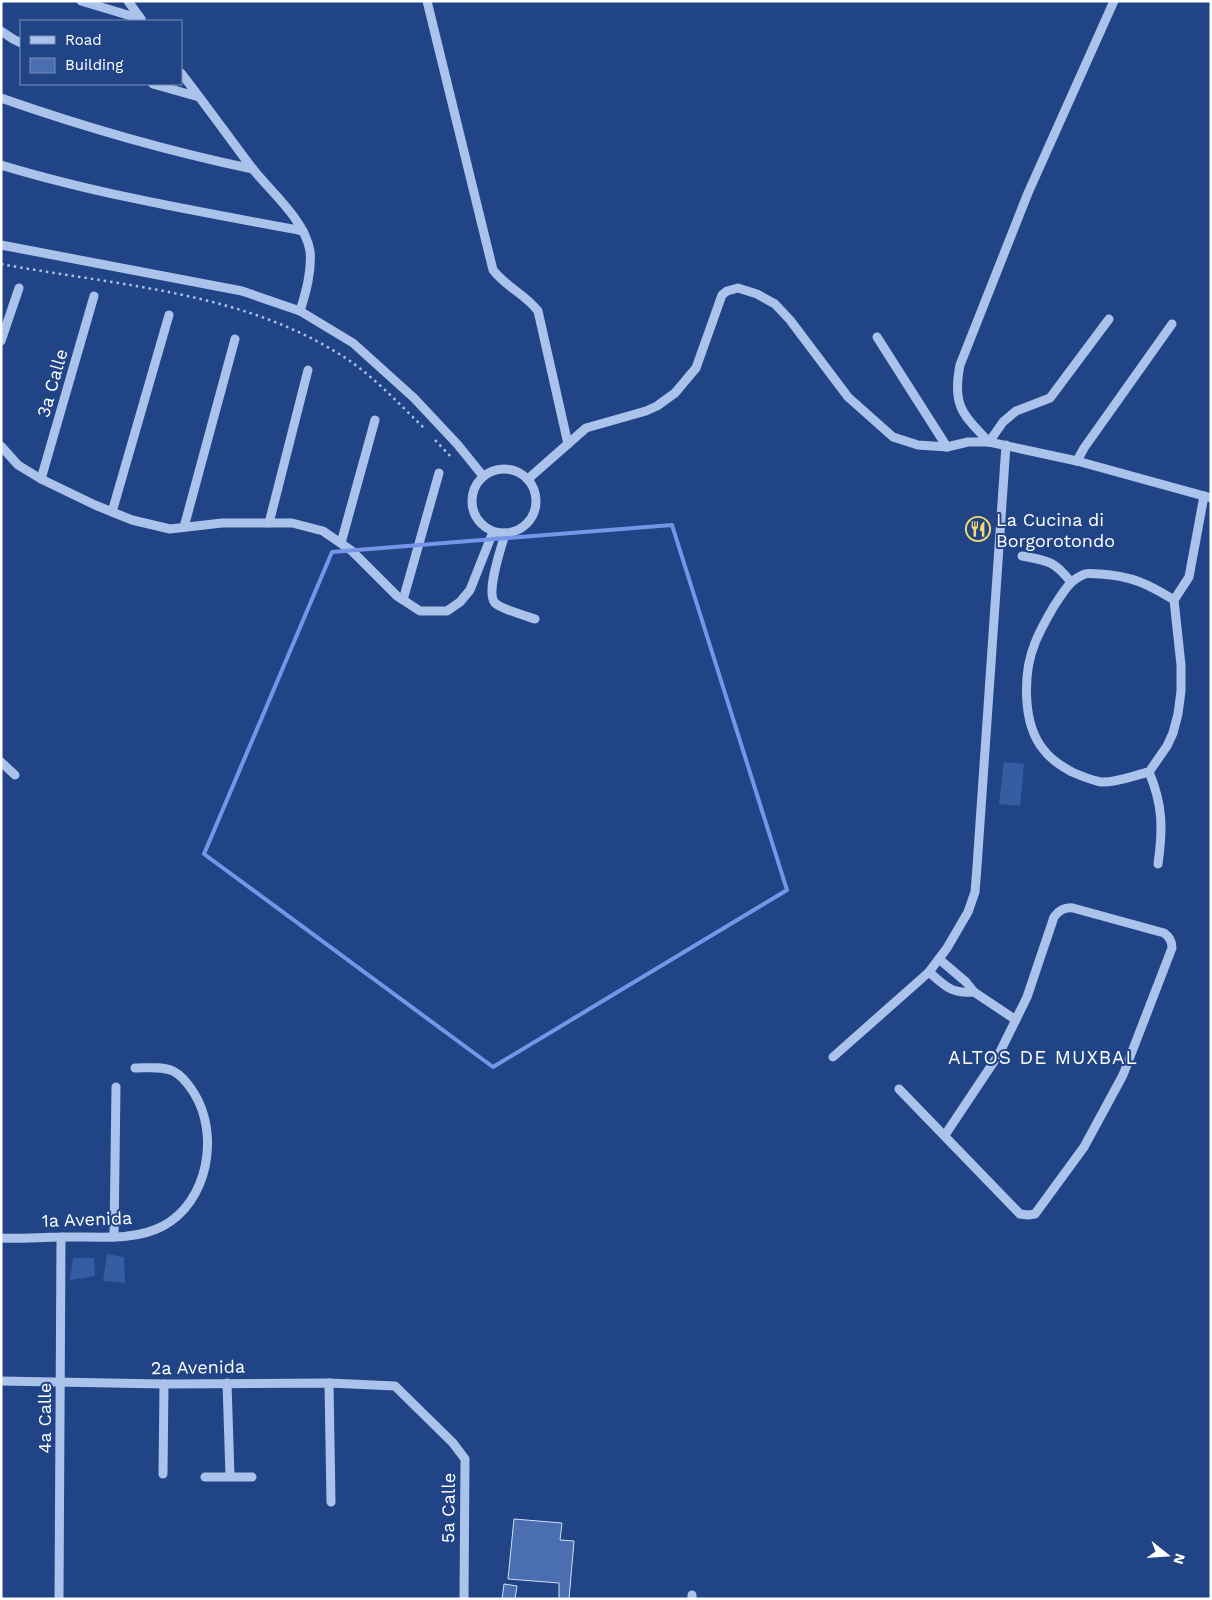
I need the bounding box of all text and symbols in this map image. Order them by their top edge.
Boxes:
legend [20,20,182,85]
text: Road [65,31,102,49]
text: Building [65,56,123,74]
street label: 3a Calle [32,346,72,420]
place label: La Cucina di Borgorotondo [996,509,1115,551]
restaurant icon: La Cucina di Borgorotondo [965,516,991,542]
district label: ALTOS DE MUXBAL [948,1046,1138,1069]
street label: 1a Avenida [41,1207,133,1231]
street label: 2a Avenida [151,1356,245,1378]
street label: 4a Calle [34,1383,55,1453]
street label: 5a Calle [437,1473,459,1543]
north arrow [1142,1530,1192,1580]
text: N [1170,1552,1189,1566]

